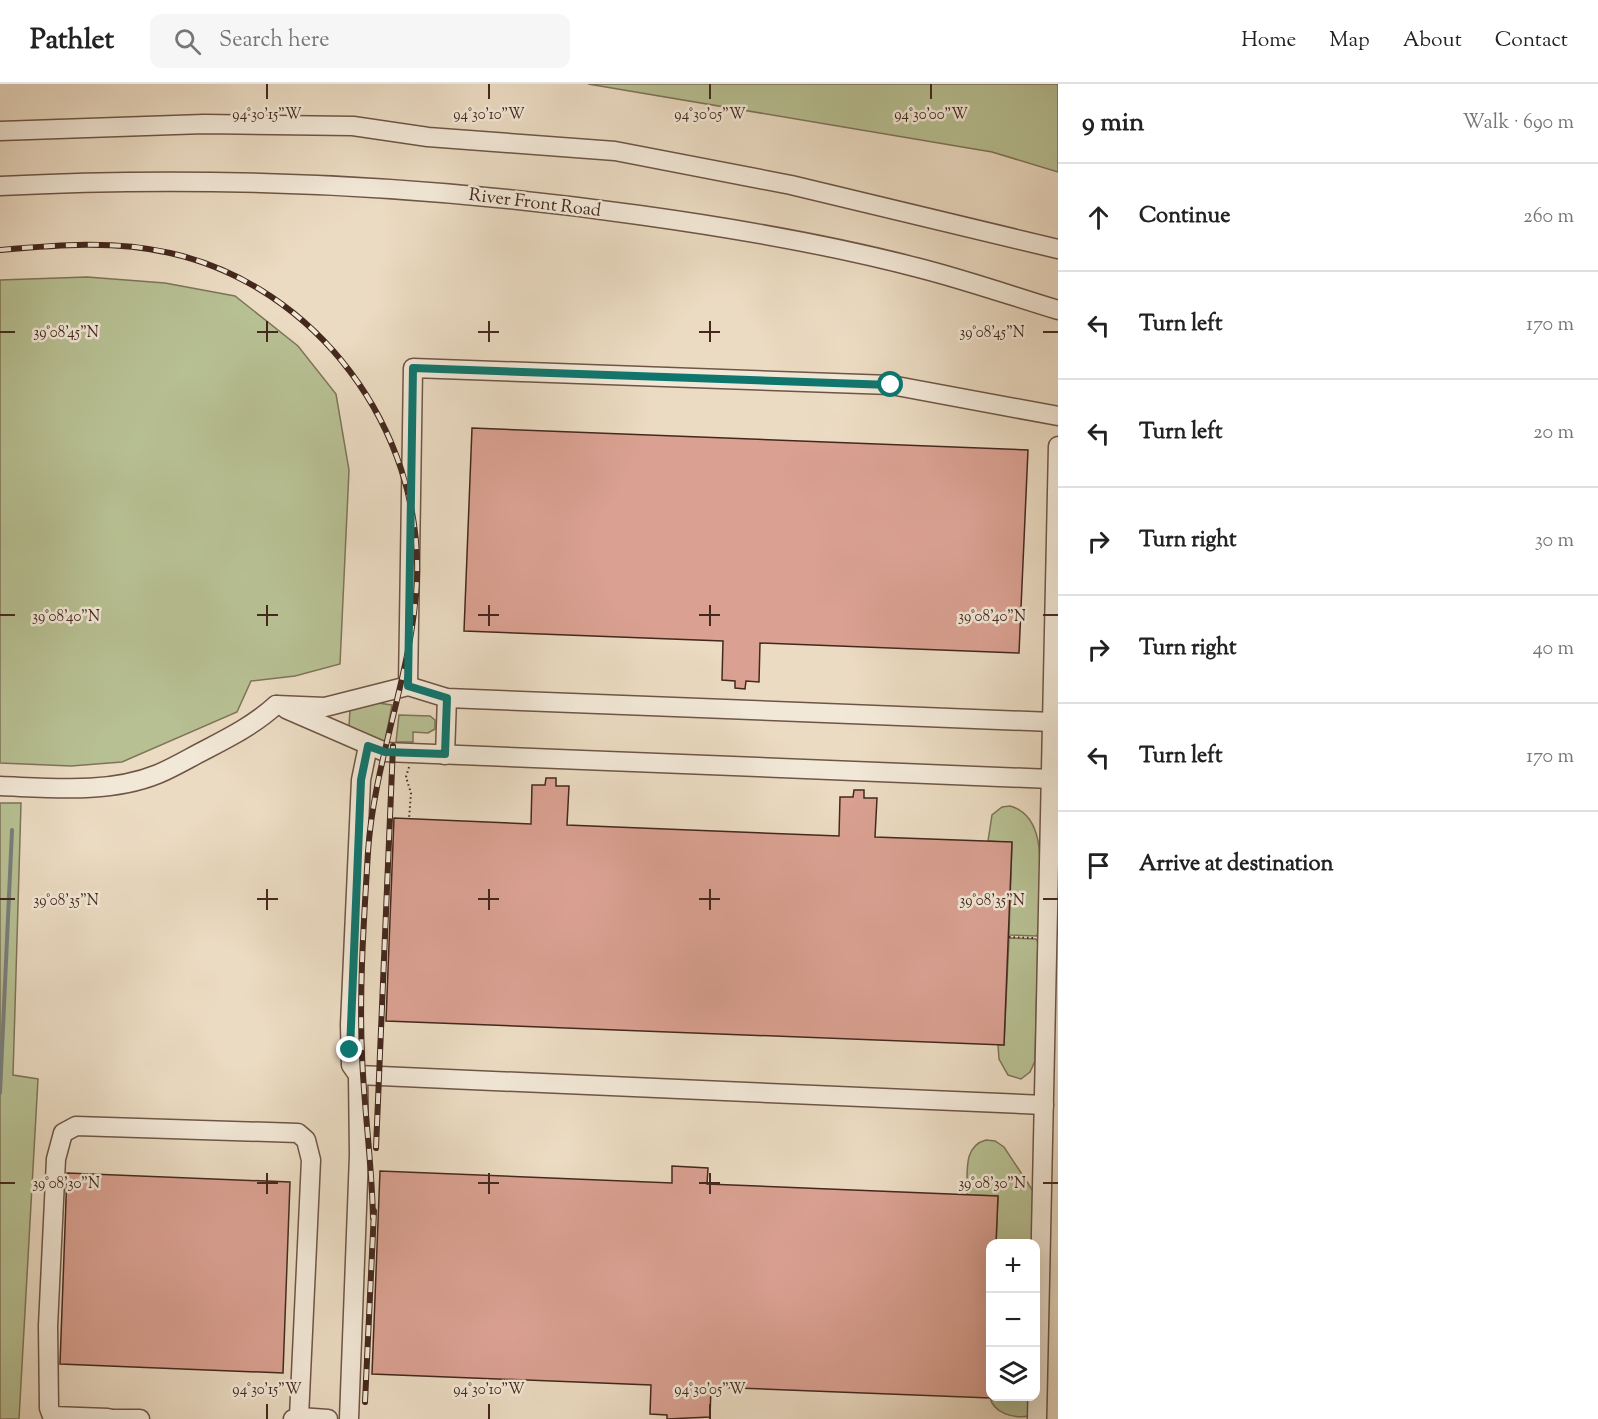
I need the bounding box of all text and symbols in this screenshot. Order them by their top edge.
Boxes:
search box [150,14,570,68]
text: Pathlet [30,21,114,61]
icon: search [171,25,204,58]
text: Search here [219,25,329,57]
text: Home [1241,26,1296,56]
text: Map [1329,26,1370,56]
text: About [1403,26,1462,56]
text: Contact [1495,26,1568,56]
text: 94°30'15"W [232,105,302,126]
text: 94°30'10"W [453,105,525,126]
text: 94°30'05"W [674,105,746,126]
text: 94°30'00"W [894,105,968,126]
text: 9 min [1082,105,1144,142]
text: Walk · 690 m [1462,109,1574,138]
street label: River Front Road [467,183,602,225]
icon: ahead [1082,201,1115,234]
text: Continue [1139,201,1230,233]
text: 260 m [1523,203,1574,232]
icon: left [1082,309,1115,342]
text: Turn left [1139,309,1222,341]
text: 170 m [1526,311,1574,340]
text: 39°08'45"N [33,323,99,344]
text: 39°08'45"N [959,323,1025,344]
route start [877,371,903,397]
icon: left [1082,417,1115,450]
text: Turn left [1139,417,1222,449]
text: 20 m [1533,419,1574,448]
icon: right [1082,525,1115,558]
text: Turn right [1139,525,1236,557]
text: 30 m [1535,527,1574,556]
text: 39°08'40"N [32,607,100,628]
text: 39°08'40"N [958,607,1026,628]
icon: right [1082,633,1115,666]
text: Turn right [1139,633,1236,665]
text: 40 m [1533,635,1574,664]
icon: left [1082,741,1115,774]
text: Turn left [1139,741,1222,773]
text: 170 m [1526,743,1574,772]
icon: arrive [1082,849,1115,882]
text: Arrive at destination [1139,849,1334,881]
text: 39°08'35"N [33,891,99,912]
text: 39°08'35"N [959,891,1025,912]
route end [336,1036,362,1062]
text: 39°08'30"N [32,1174,100,1195]
text: 39°08'30"N [958,1174,1026,1195]
map controls [986,1239,1040,1401]
button: + [986,1239,1040,1293]
button: − [986,1293,1040,1347]
button: layers [986,1347,1040,1401]
text: 94°30'15"W [232,1380,302,1401]
text: 94°30'10"W [453,1380,525,1401]
text: 94°30'05"W [674,1380,746,1401]

